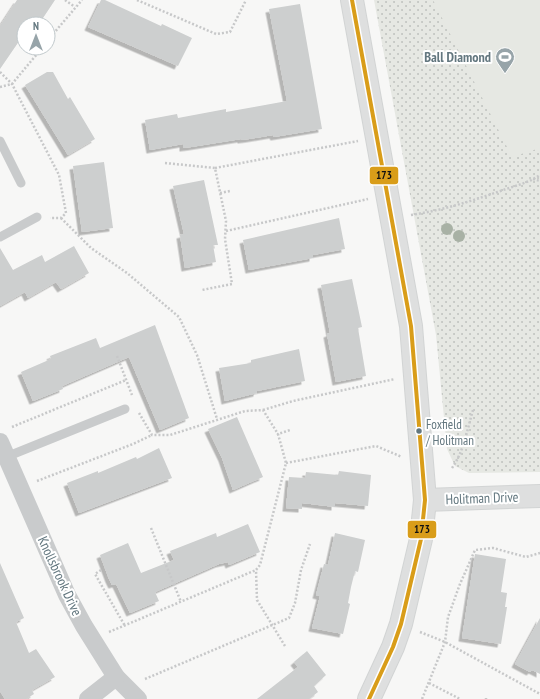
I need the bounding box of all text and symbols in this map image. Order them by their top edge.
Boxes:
north arrow [16,16,56,56]
text: N [33,19,39,33]
sports icon: Ball Diamond [494,46,516,74]
place label: Ball Diamond [424,48,491,66]
line badge: 173 [369,166,399,185]
text: 173 [376,168,392,182]
place label: Foxfield / Holitman [425,416,474,449]
marker: Foxfield / Holitman [414,426,424,436]
street label: Holitman Drive [445,488,519,508]
line badge: 173 [407,520,437,539]
text: 173 [414,522,430,536]
street label: Knollsbrook Drive [34,533,86,619]

